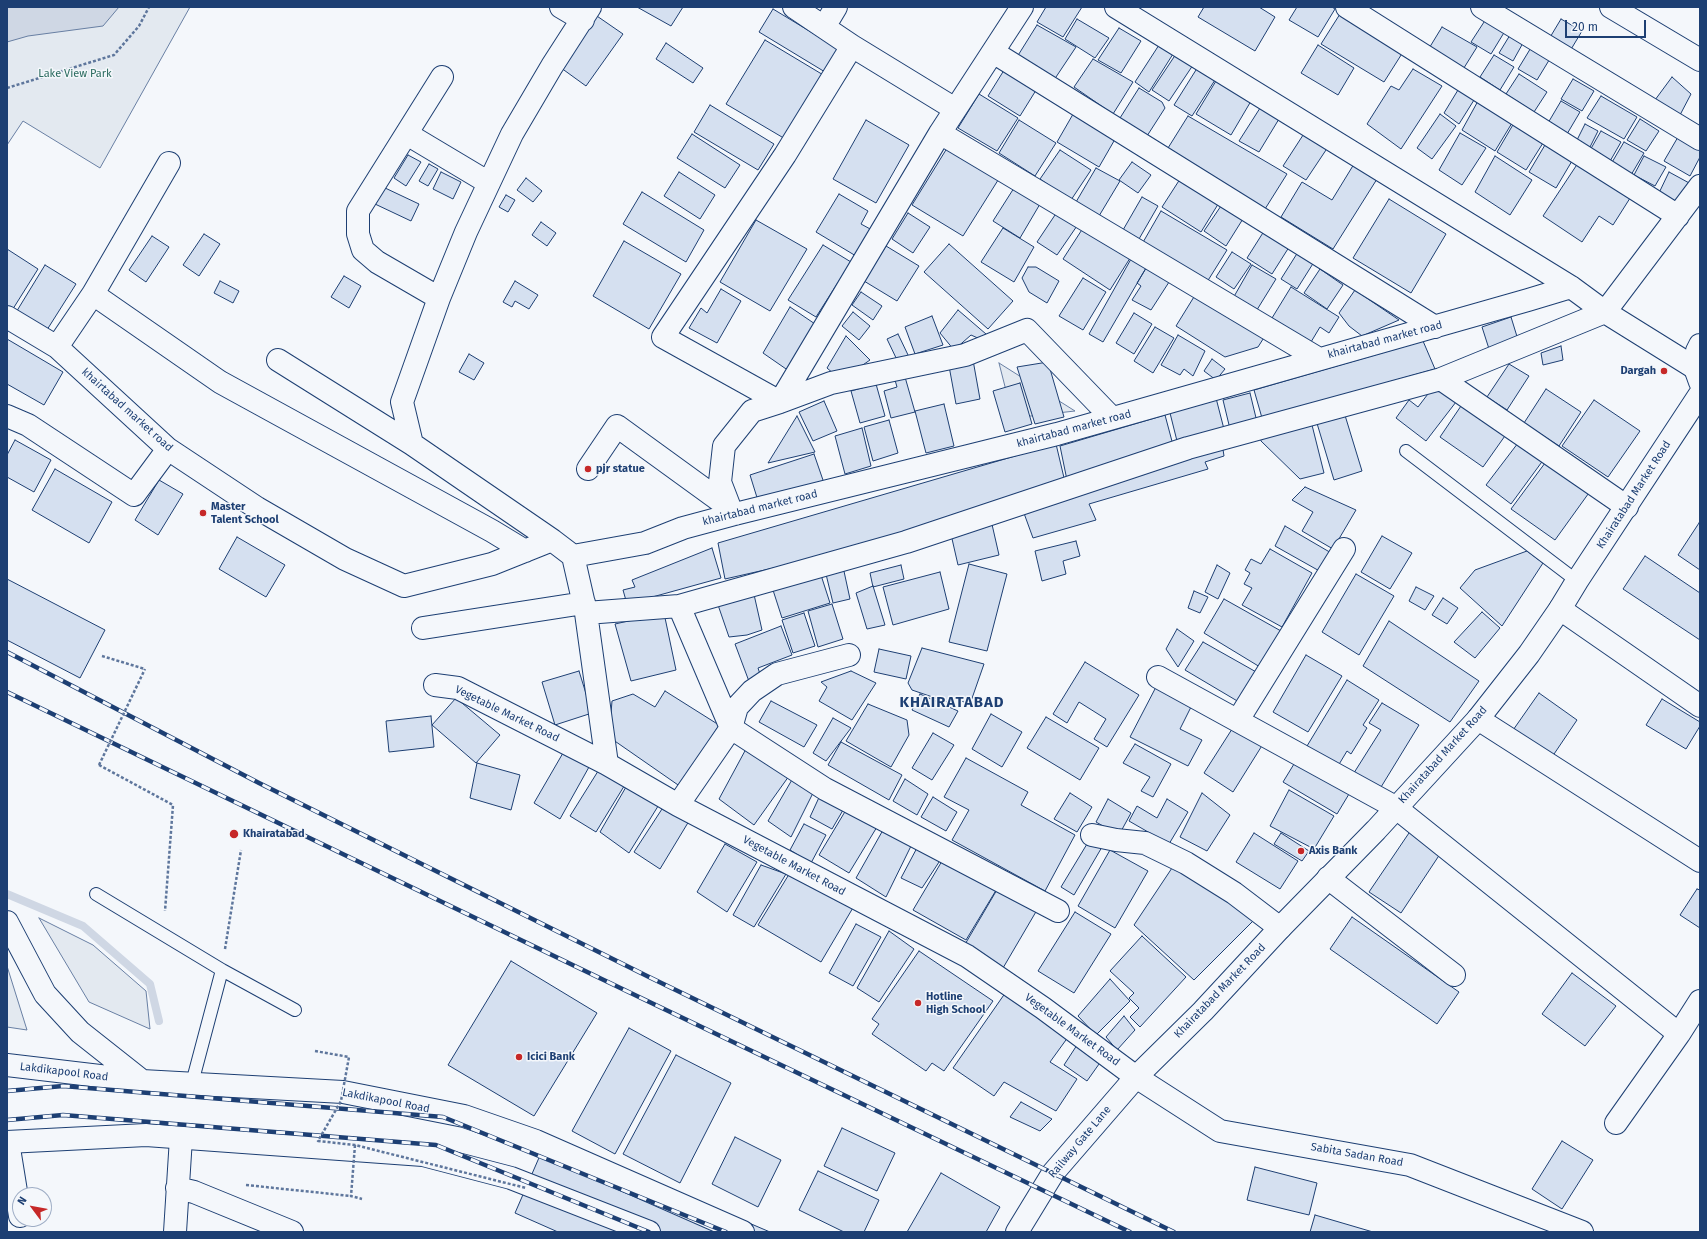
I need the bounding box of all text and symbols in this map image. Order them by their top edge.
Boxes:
scale bar [1567,12,1648,38]
text: 20 m [1572,20,1598,34]
park label: Lake View Park [38,67,112,81]
street label: khairtabad market road [1326,318,1444,362]
place label: Dargah [1620,364,1656,378]
street label: khairtabad market road [79,366,175,454]
marker: Dargah [1659,366,1669,376]
street label: khairtabad market road [1015,407,1133,451]
street label: Khairatabad Market Road [1594,438,1674,552]
place label: pjr statue [596,462,645,476]
marker: pjr statue [583,464,593,474]
street label: khairtabad market road [701,487,819,529]
place label: Master Talent School [211,500,279,526]
marker: Master Talent School [198,508,208,518]
street label: Vegetable Market Road [453,683,561,745]
district label: KHAIRATABAD [899,694,1005,712]
street label: Khairatabad Market Road [1396,704,1490,806]
place label: Khairatabad [243,827,305,841]
marker: Khairatabad [228,828,240,840]
street label: Vegetable Market Road [740,833,848,899]
place label: Axis Bank [1309,844,1357,858]
marker: Axis Bank [1296,846,1306,856]
street label: Khairatabad Market Road [1171,941,1269,1041]
place label: Hotline High School [926,990,985,1016]
street label: Vegetable Market Road [1022,991,1122,1069]
marker: Hotline High School [913,998,923,1008]
place label: Icici Bank [527,1050,575,1064]
marker: Icici Bank [514,1052,524,1062]
street label: Lakdikapool Road [19,1060,109,1084]
street label: Lakdikapool Road [341,1086,431,1116]
street label: Railway Gate Lane [1046,1103,1114,1181]
street label: Sabita Sadan Road [1310,1140,1404,1170]
north arrow [12,1187,52,1227]
text: N [15,1194,30,1207]

